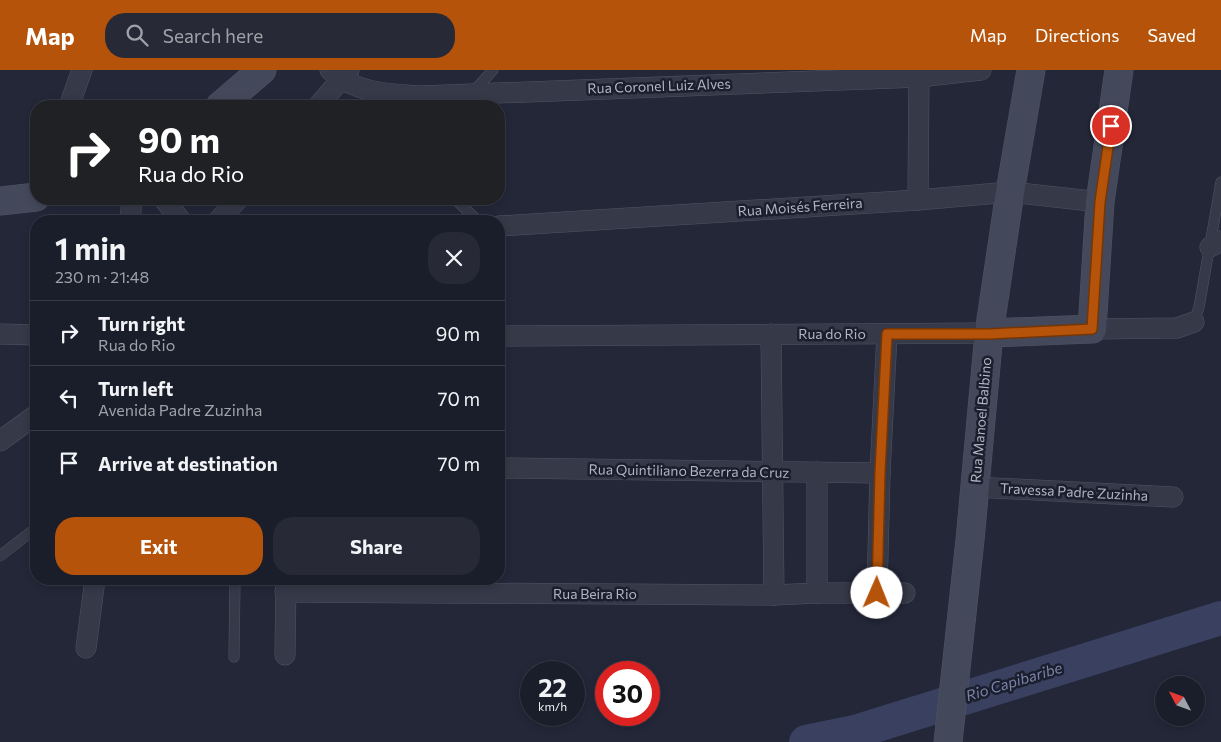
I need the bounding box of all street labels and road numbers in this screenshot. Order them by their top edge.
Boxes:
street label: Rua Coronel Luiz Alves [587,75,731,96]
street label: Rua Moisés Ferreira [737,194,863,219]
street label: Rua do Rio [798,325,866,342]
street label: Rua Manoel Balbino [967,357,994,483]
street label: Rua Quintiliano Bezerra da Cruz [589,460,790,481]
street label: Travessa Padre Zuzinha [1000,479,1148,504]
street label: Rua Beira Rio [553,585,637,602]

